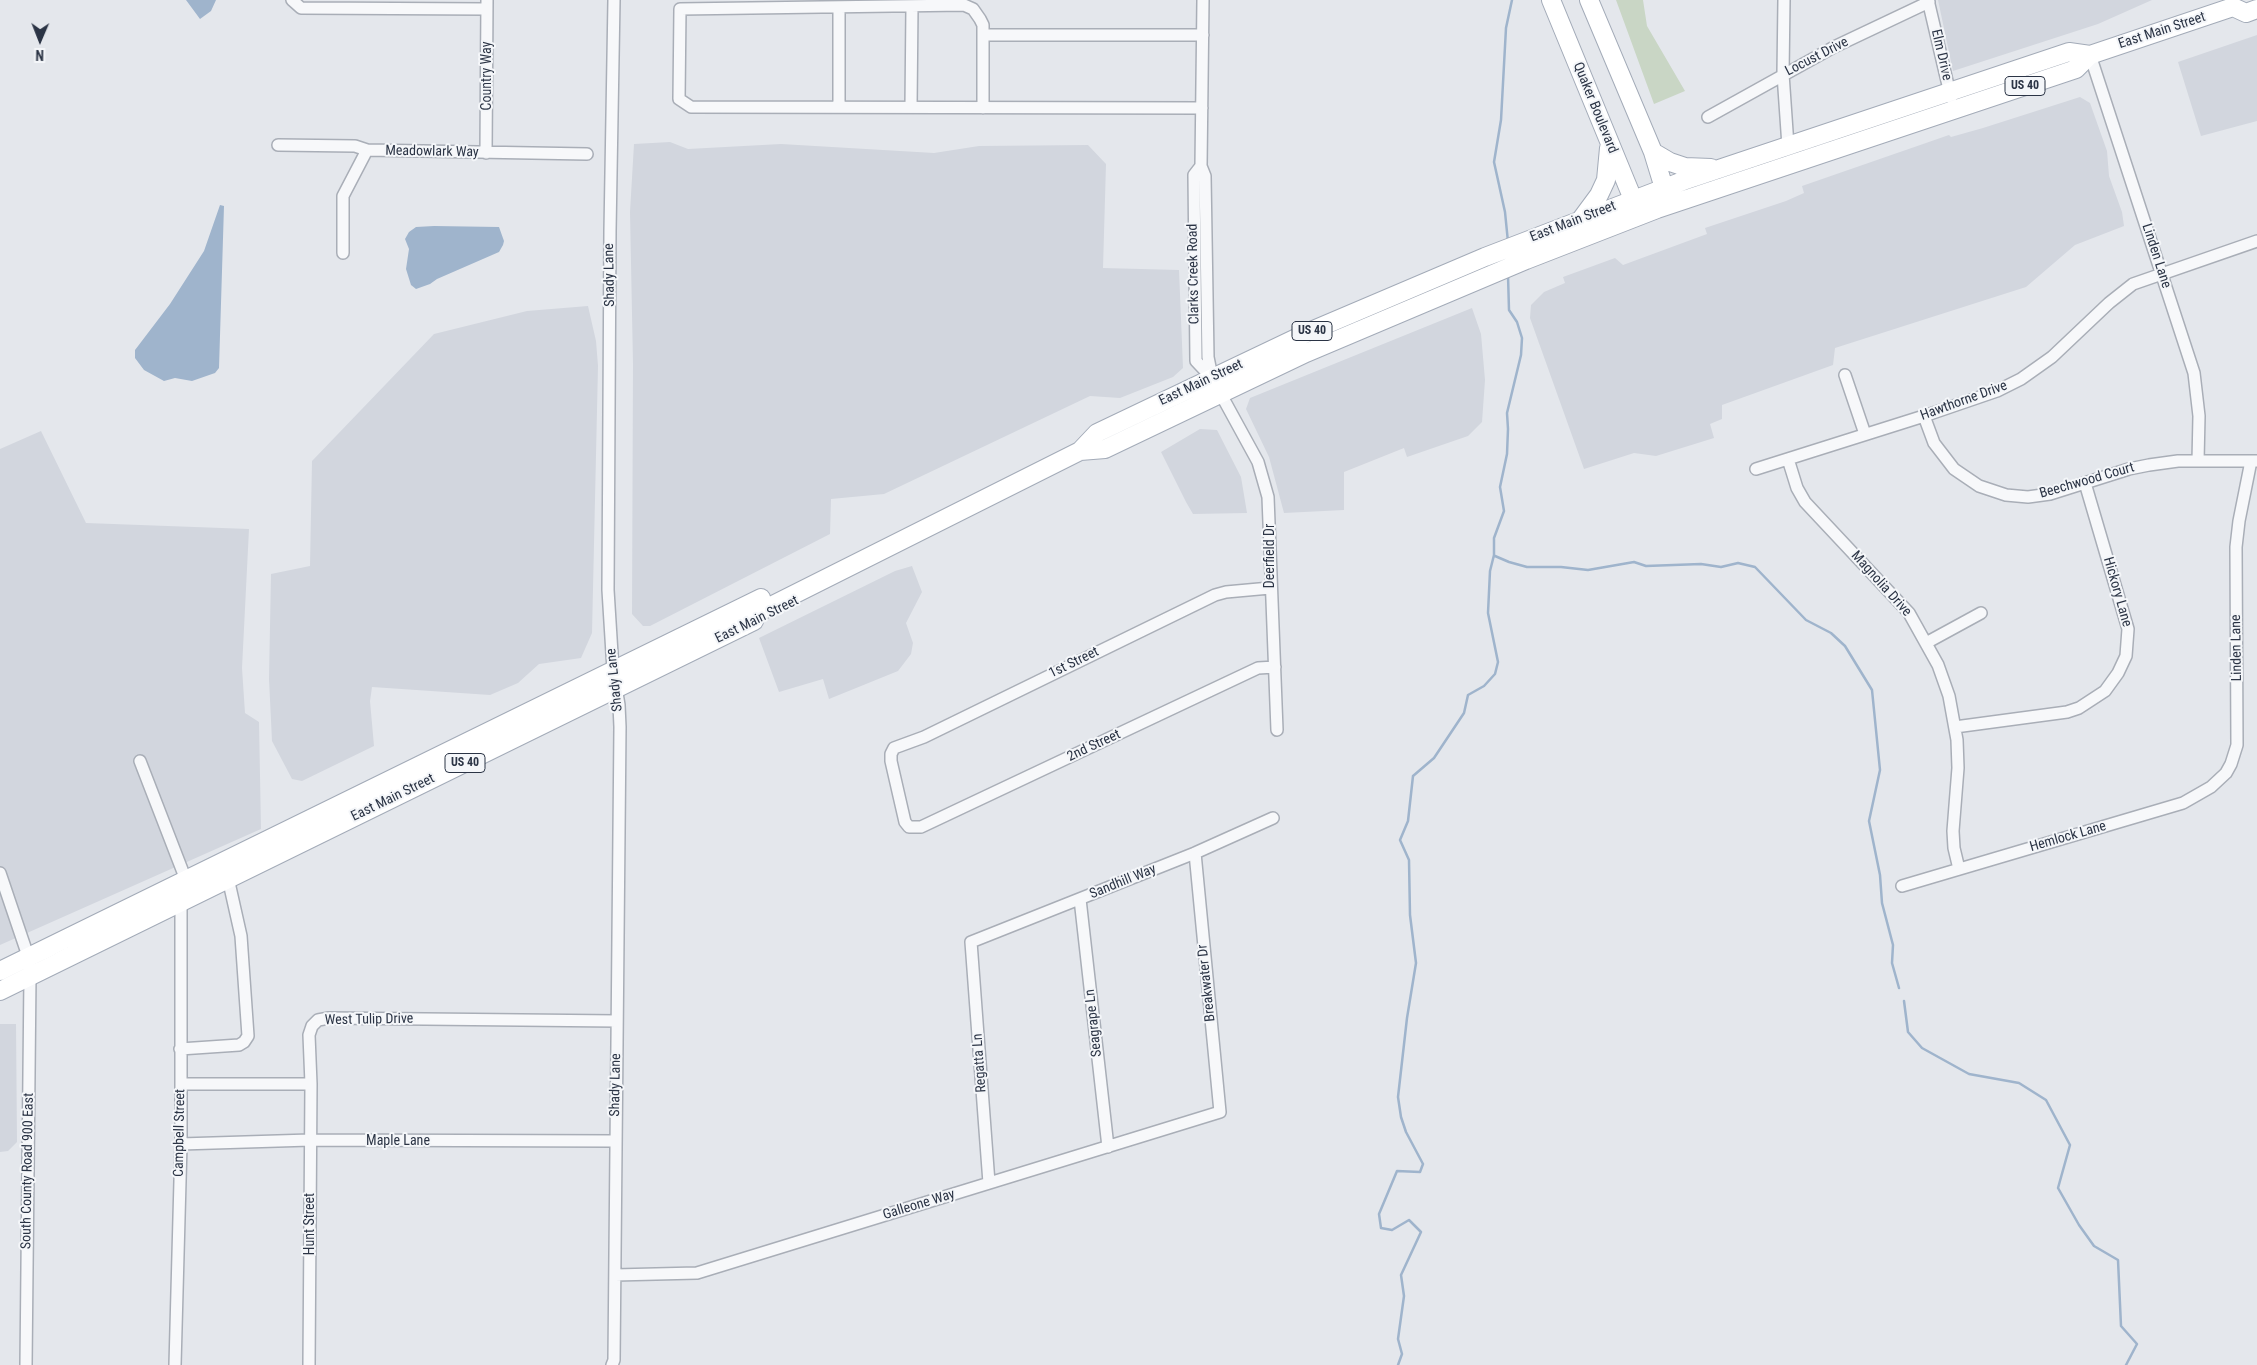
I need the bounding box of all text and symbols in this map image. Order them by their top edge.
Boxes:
street label: East Main Street [2116,9,2208,53]
north arrow [15,15,65,65]
street label: Elm Drive [1927,28,1955,82]
street label: Locust Drive [1783,34,1851,80]
street label: Country Way [479,42,495,110]
text: N [35,47,44,63]
street label: Quaker Boulevard [1569,60,1621,156]
road number: US 40 [2005,76,2045,95]
street label: Meadowlark Way [385,143,479,161]
street label: East Main Street [1528,198,1618,246]
street label: Linden Lane [2138,222,2174,290]
street label: Clarks Creek Road [1185,223,1203,325]
street label: Shady Lane [601,243,619,307]
road number: US 40 [1292,322,1332,341]
street label: East Main Street [1156,356,1246,410]
street label: Hawthorne Drive [1918,378,2010,424]
street label: Beechwood Court [2038,459,2136,503]
street label: Deerfield Dr [1262,524,1278,588]
street label: Magnolia Drive [1847,548,1915,620]
street label: Hickory Lane [2099,555,2135,629]
street label: East Main Street [713,593,801,647]
street label: Linden Lane [2228,614,2246,682]
street label: 1st Street [1046,644,1102,682]
street label: Shady Lane [603,648,627,712]
street label: 2nd Street [1065,726,1123,766]
road number: US 40 [445,754,485,772]
street label: East Main Street [349,771,437,825]
street label: Hemlock Lane [2028,818,2108,856]
street label: Sandhill Way [1087,861,1159,903]
street label: Breakwater Dr [1195,944,1219,1022]
street label: Seagrape Ln [1082,988,1106,1058]
street label: West Tulip Drive [325,1011,413,1029]
street label: Regatta Ln [970,1033,990,1093]
street label: Shady Lane [607,1053,625,1117]
street label: Campbell Street [171,1089,189,1177]
street label: South County Road 900 East [18,1093,38,1249]
street label: Maple Lane [366,1133,430,1149]
street label: Galleone Way [881,1186,957,1224]
street label: Hunt Street [302,1193,318,1255]

